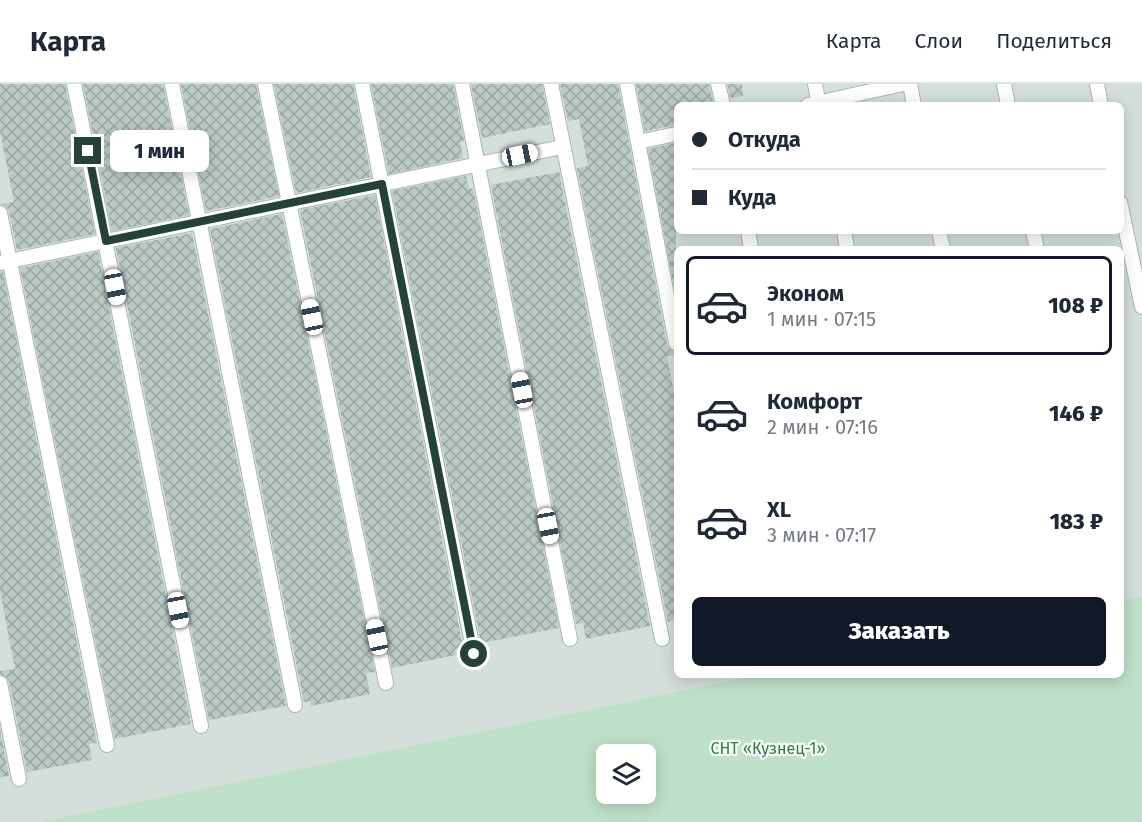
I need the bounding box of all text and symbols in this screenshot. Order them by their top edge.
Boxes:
text: Карта [30,25,106,58]
text: Карта [826,28,882,54]
text: Слои [915,28,963,54]
text: Поделиться [996,28,1112,54]
text: Откуда [728,126,801,153]
callout: 1 мин [109,130,208,172]
route end [74,137,101,164]
text: 1 мин [134,139,185,163]
car [501,142,539,168]
text: Куда [728,184,777,211]
car [103,268,127,306]
icon: car [695,279,749,333]
text: Эконом [767,280,844,307]
text: 108 ₽ [1048,292,1103,319]
car [299,298,325,336]
text: 1 мин · 07:15 [767,307,876,331]
car [510,371,534,409]
icon: car [695,387,749,441]
text: Комфорт [767,388,862,415]
text: 146 ₽ [1049,400,1103,427]
text: 2 мин · 07:16 [767,415,878,439]
icon: car [695,495,749,549]
text: XL [767,496,791,523]
car [536,507,560,545]
text: 183 ₽ [1050,508,1103,535]
text: 3 мин · 07:17 [767,523,876,547]
car [166,591,190,629]
button: Заказать [692,597,1106,666]
car [364,618,390,656]
route start [460,640,487,667]
park label: СНТ «Кузнец-1» [710,739,826,758]
map controls [596,744,656,804]
button: layers [596,744,656,804]

